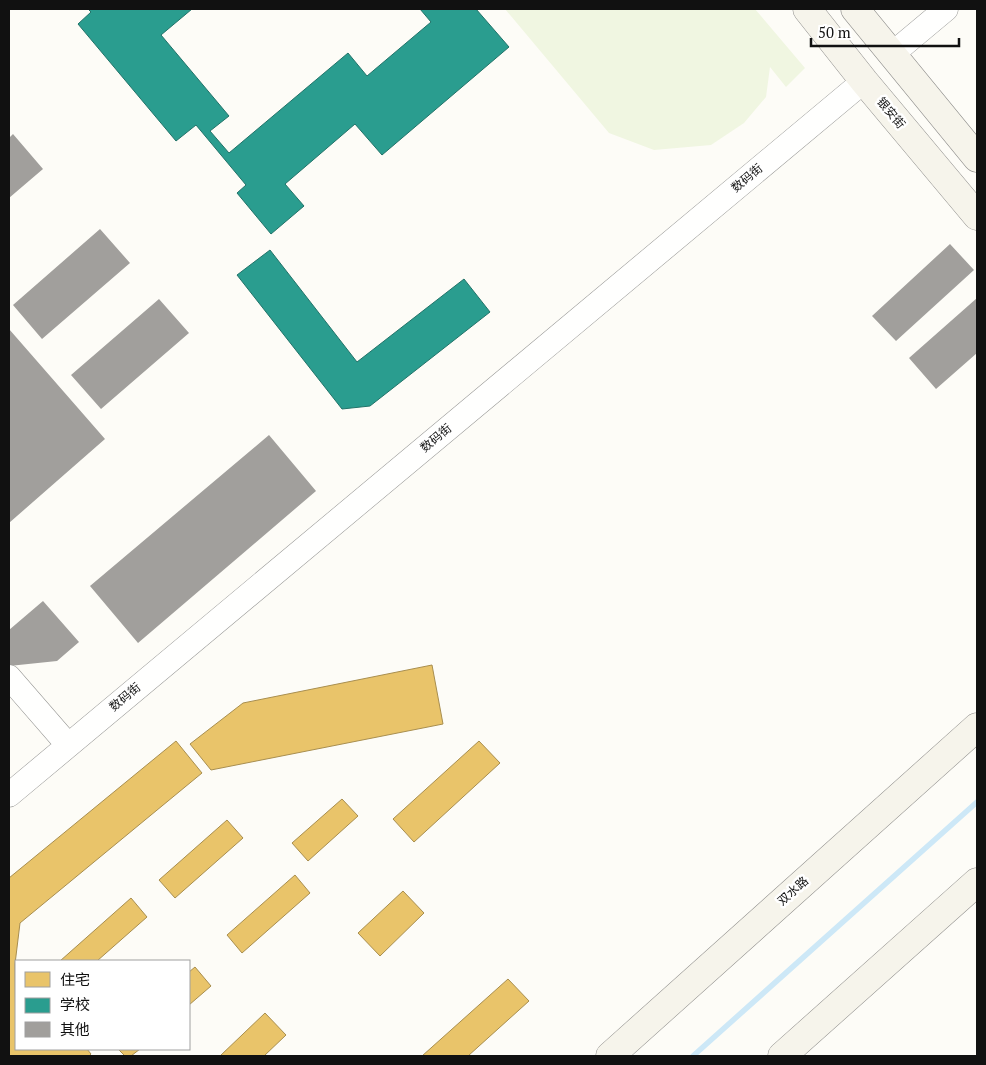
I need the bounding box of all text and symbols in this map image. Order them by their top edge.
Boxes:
scale bar [811,15,958,47]
text: 50 m [818,22,851,42]
street label: 银安街 [874,94,909,131]
street label: 数码街 [728,160,765,195]
street label: 数码街 [417,420,454,455]
street label: 数码街 [106,679,143,714]
street label: 双水路 [774,873,811,908]
legend [15,960,190,1050]
text: 住宅 [60,969,90,989]
text: 学校 [60,994,90,1014]
text: 其他 [60,1019,90,1039]

